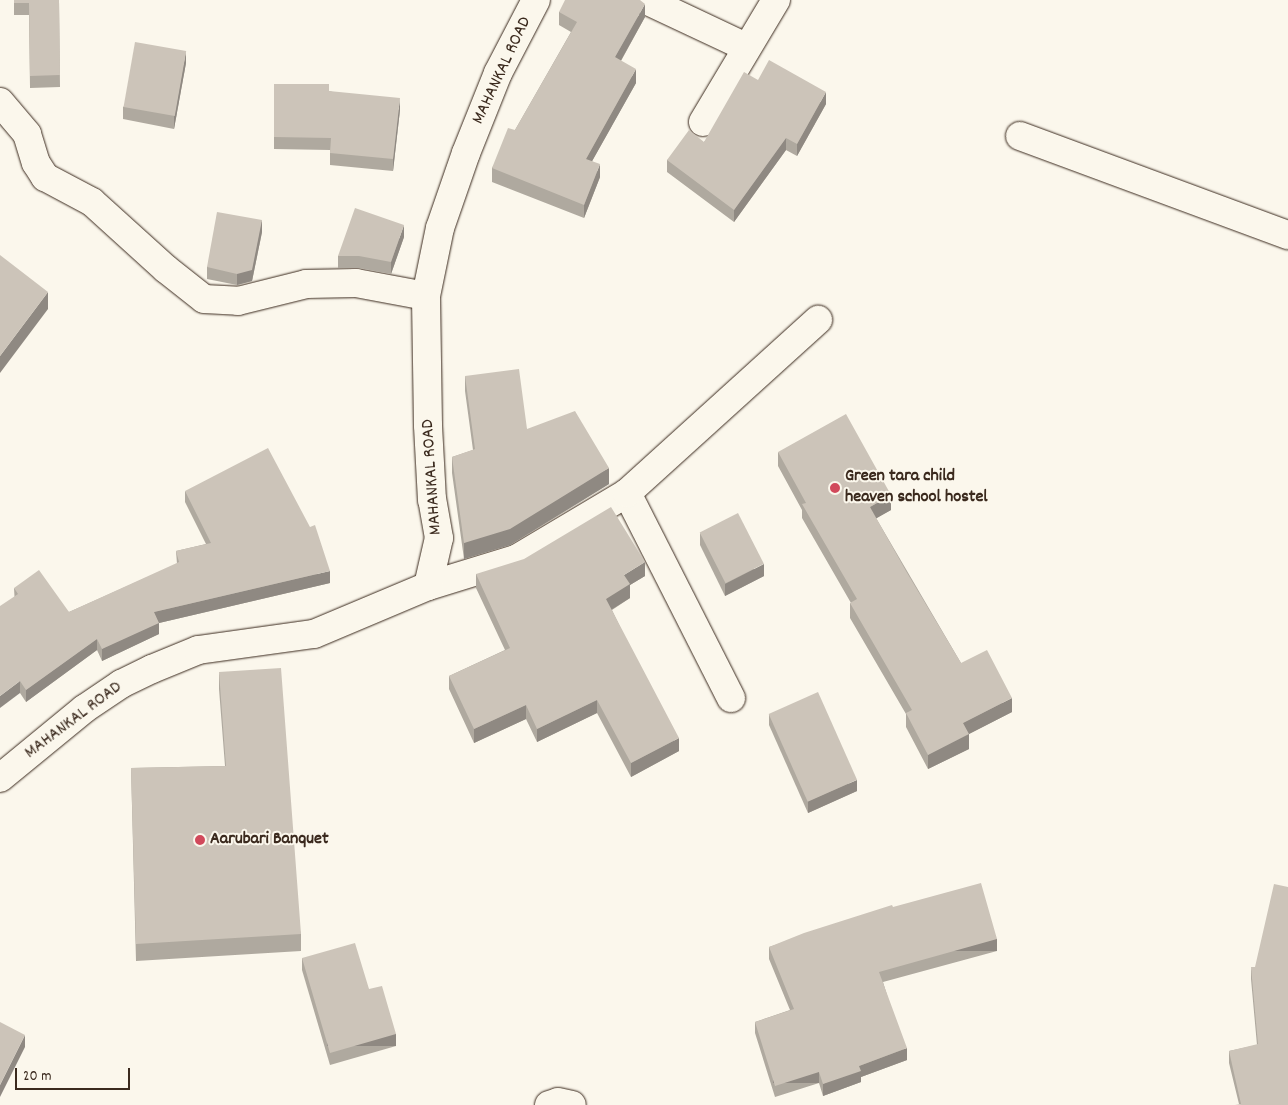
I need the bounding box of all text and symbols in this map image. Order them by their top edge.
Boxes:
street label: MAHANKAL ROAD [469,14,537,128]
street label: MAHANKAL ROAD [418,418,448,536]
place label: Green tara child heaven school hostel [845,467,988,509]
marker: Green tara child heaven school hostel [829,482,841,494]
street label: MAHANKAL ROAD [21,677,127,765]
place label: Aarubari Banquet [210,829,329,851]
marker: Aarubari Banquet [194,834,206,846]
scale bar [18,1058,132,1090]
text: 20 m [23,1066,51,1088]

